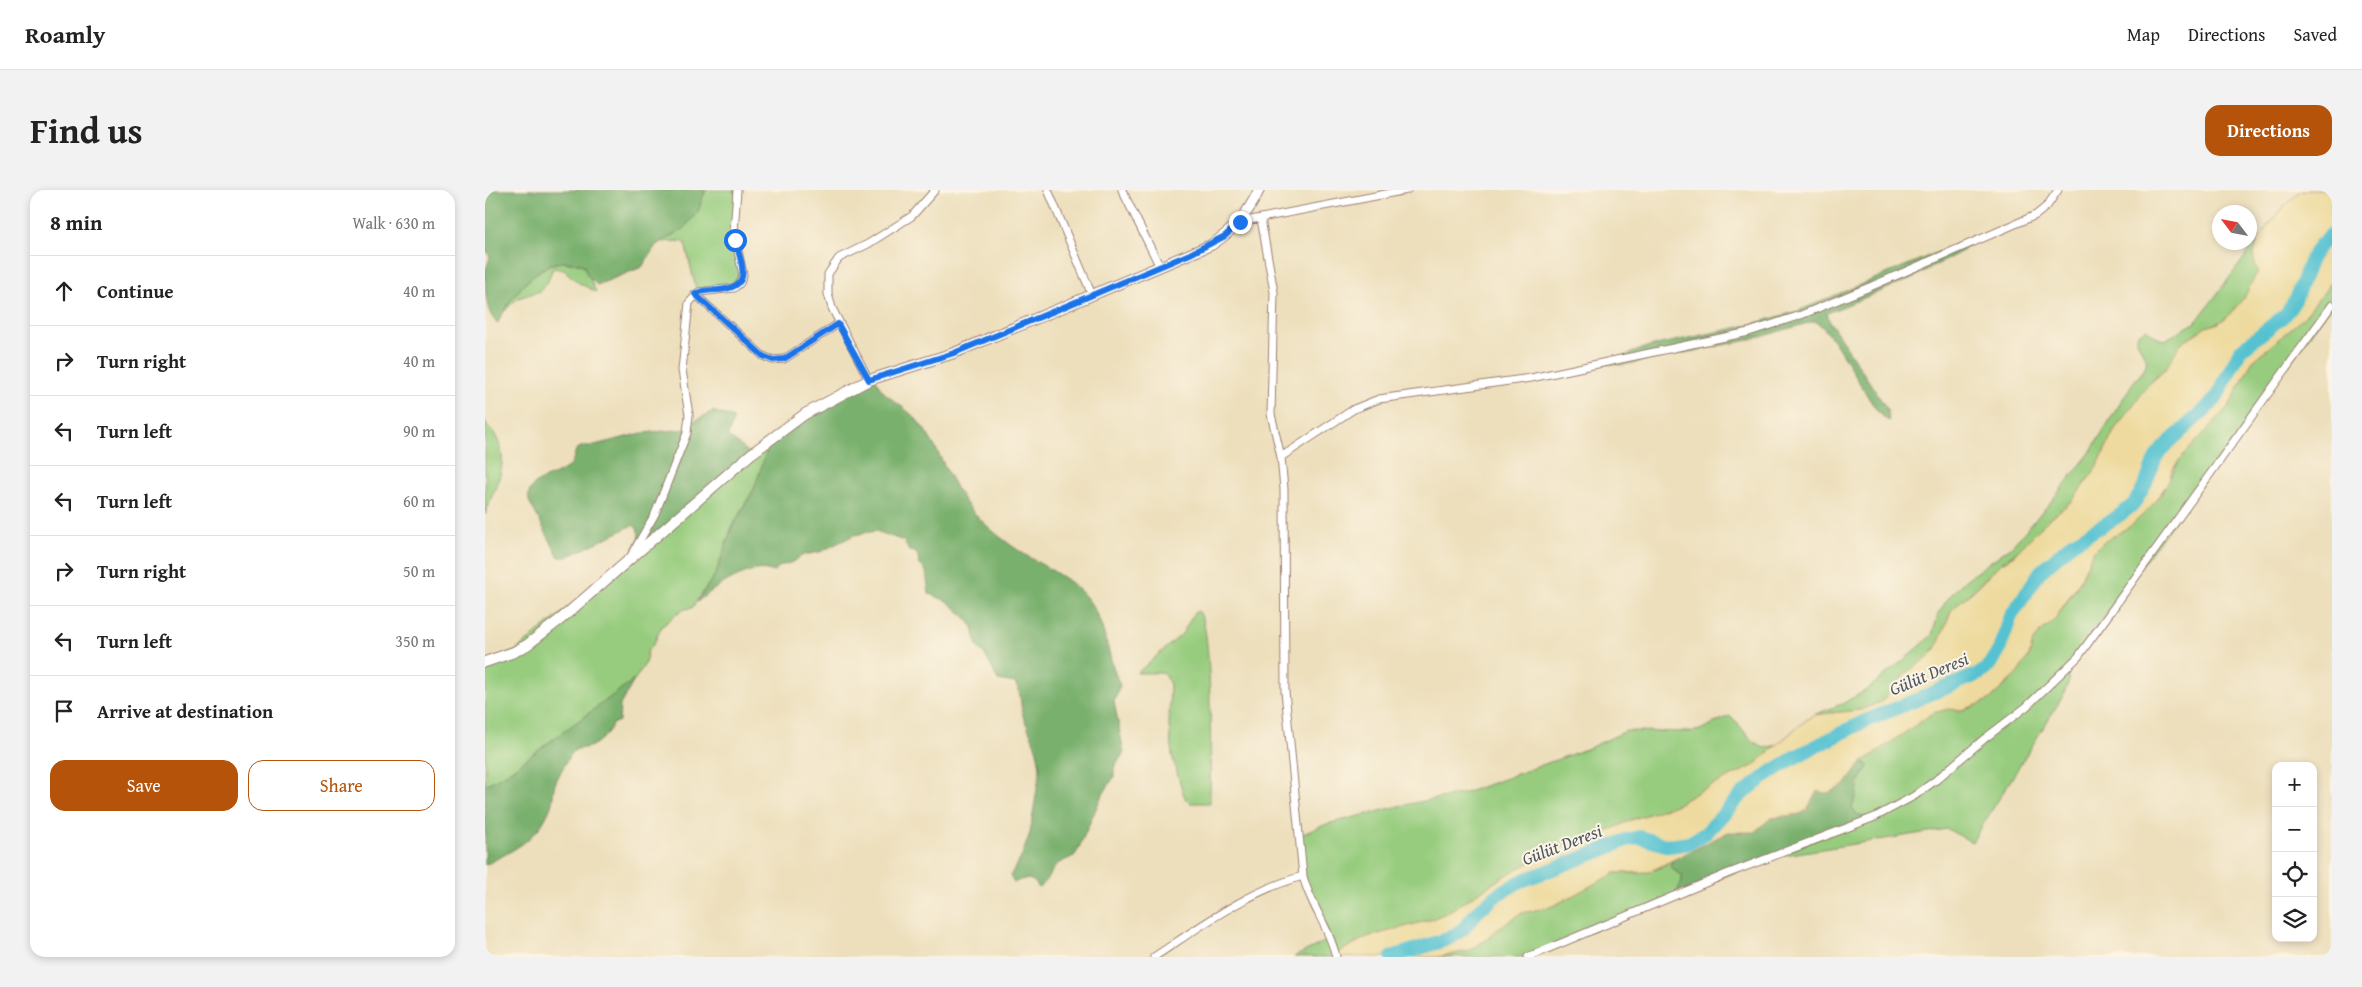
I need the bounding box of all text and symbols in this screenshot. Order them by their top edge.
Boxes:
text: Roamly [25,17,105,52]
text: Map [2127,21,2160,48]
text: Directions [2188,21,2265,48]
text: Saved [2293,21,2337,48]
text: Find us [30,105,143,156]
button: Directions [2205,105,2332,156]
north arrow [2212,205,2257,250]
text: 8 min [50,207,102,238]
text: Walk · 630 m [352,211,435,235]
route end [1229,211,1252,234]
route start [724,229,747,252]
icon: ahead [50,277,78,305]
text: Continue [97,277,174,305]
text: 40 m [403,279,435,303]
icon: right [50,347,78,375]
text: Turn right [97,347,186,375]
text: 40 m [403,349,435,373]
icon: left [50,417,78,445]
text: Turn left [97,417,172,445]
text: 90 m [403,419,435,443]
icon: left [50,487,78,515]
text: Turn left [97,487,172,515]
text: 60 m [403,489,435,513]
icon: right [50,557,78,585]
text: Turn right [97,557,186,585]
text: 50 m [403,559,435,583]
icon: left [50,627,78,655]
text: Turn left [97,627,172,655]
text: 350 m [395,629,435,653]
water label: Gülüt Deresi [1885,645,1973,702]
icon: arrive [50,697,78,725]
text: Arrive at destination [97,697,273,725]
button: Save [50,760,238,811]
button: Share [248,760,435,811]
map controls [2272,762,2317,942]
button: + [2272,762,2317,807]
button: − [2272,807,2317,852]
water label: Gülüt Deresi [1518,817,1606,872]
button: locate [2272,852,2317,897]
button: layers [2272,897,2317,942]

